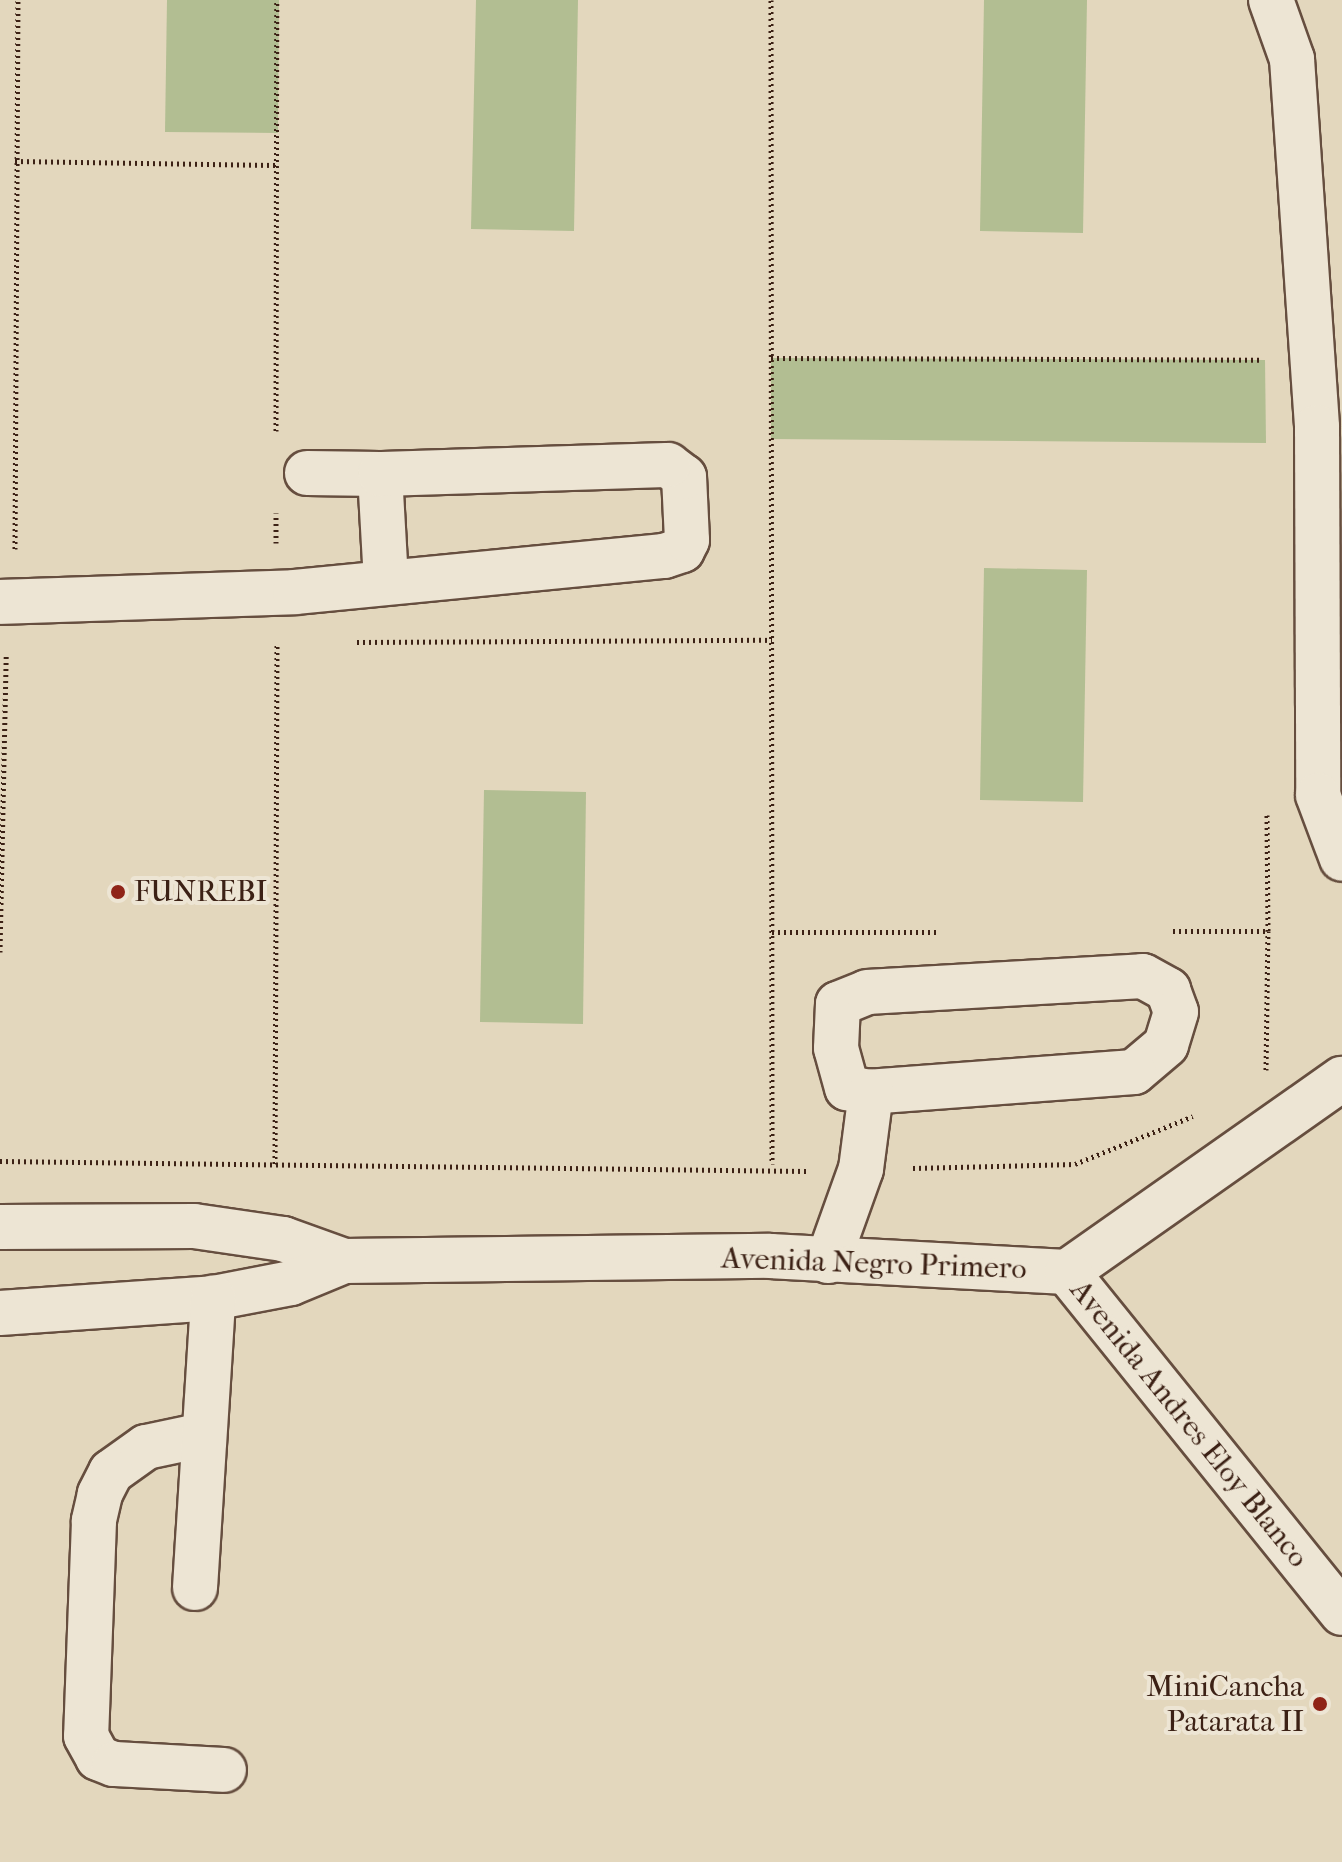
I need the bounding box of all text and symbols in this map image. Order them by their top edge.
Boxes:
place label: FUNREBI [134,874,267,910]
marker: FUNREBI [109,883,127,901]
street label: Avenida Negro Primero [721,1241,1027,1287]
street label: Avenida Andres Eloy Blanco [1062,1273,1316,1575]
place label: MiniCancha Patarata II [1146,1669,1304,1740]
marker: MiniCancha Patarata II [1311,1695,1329,1713]

